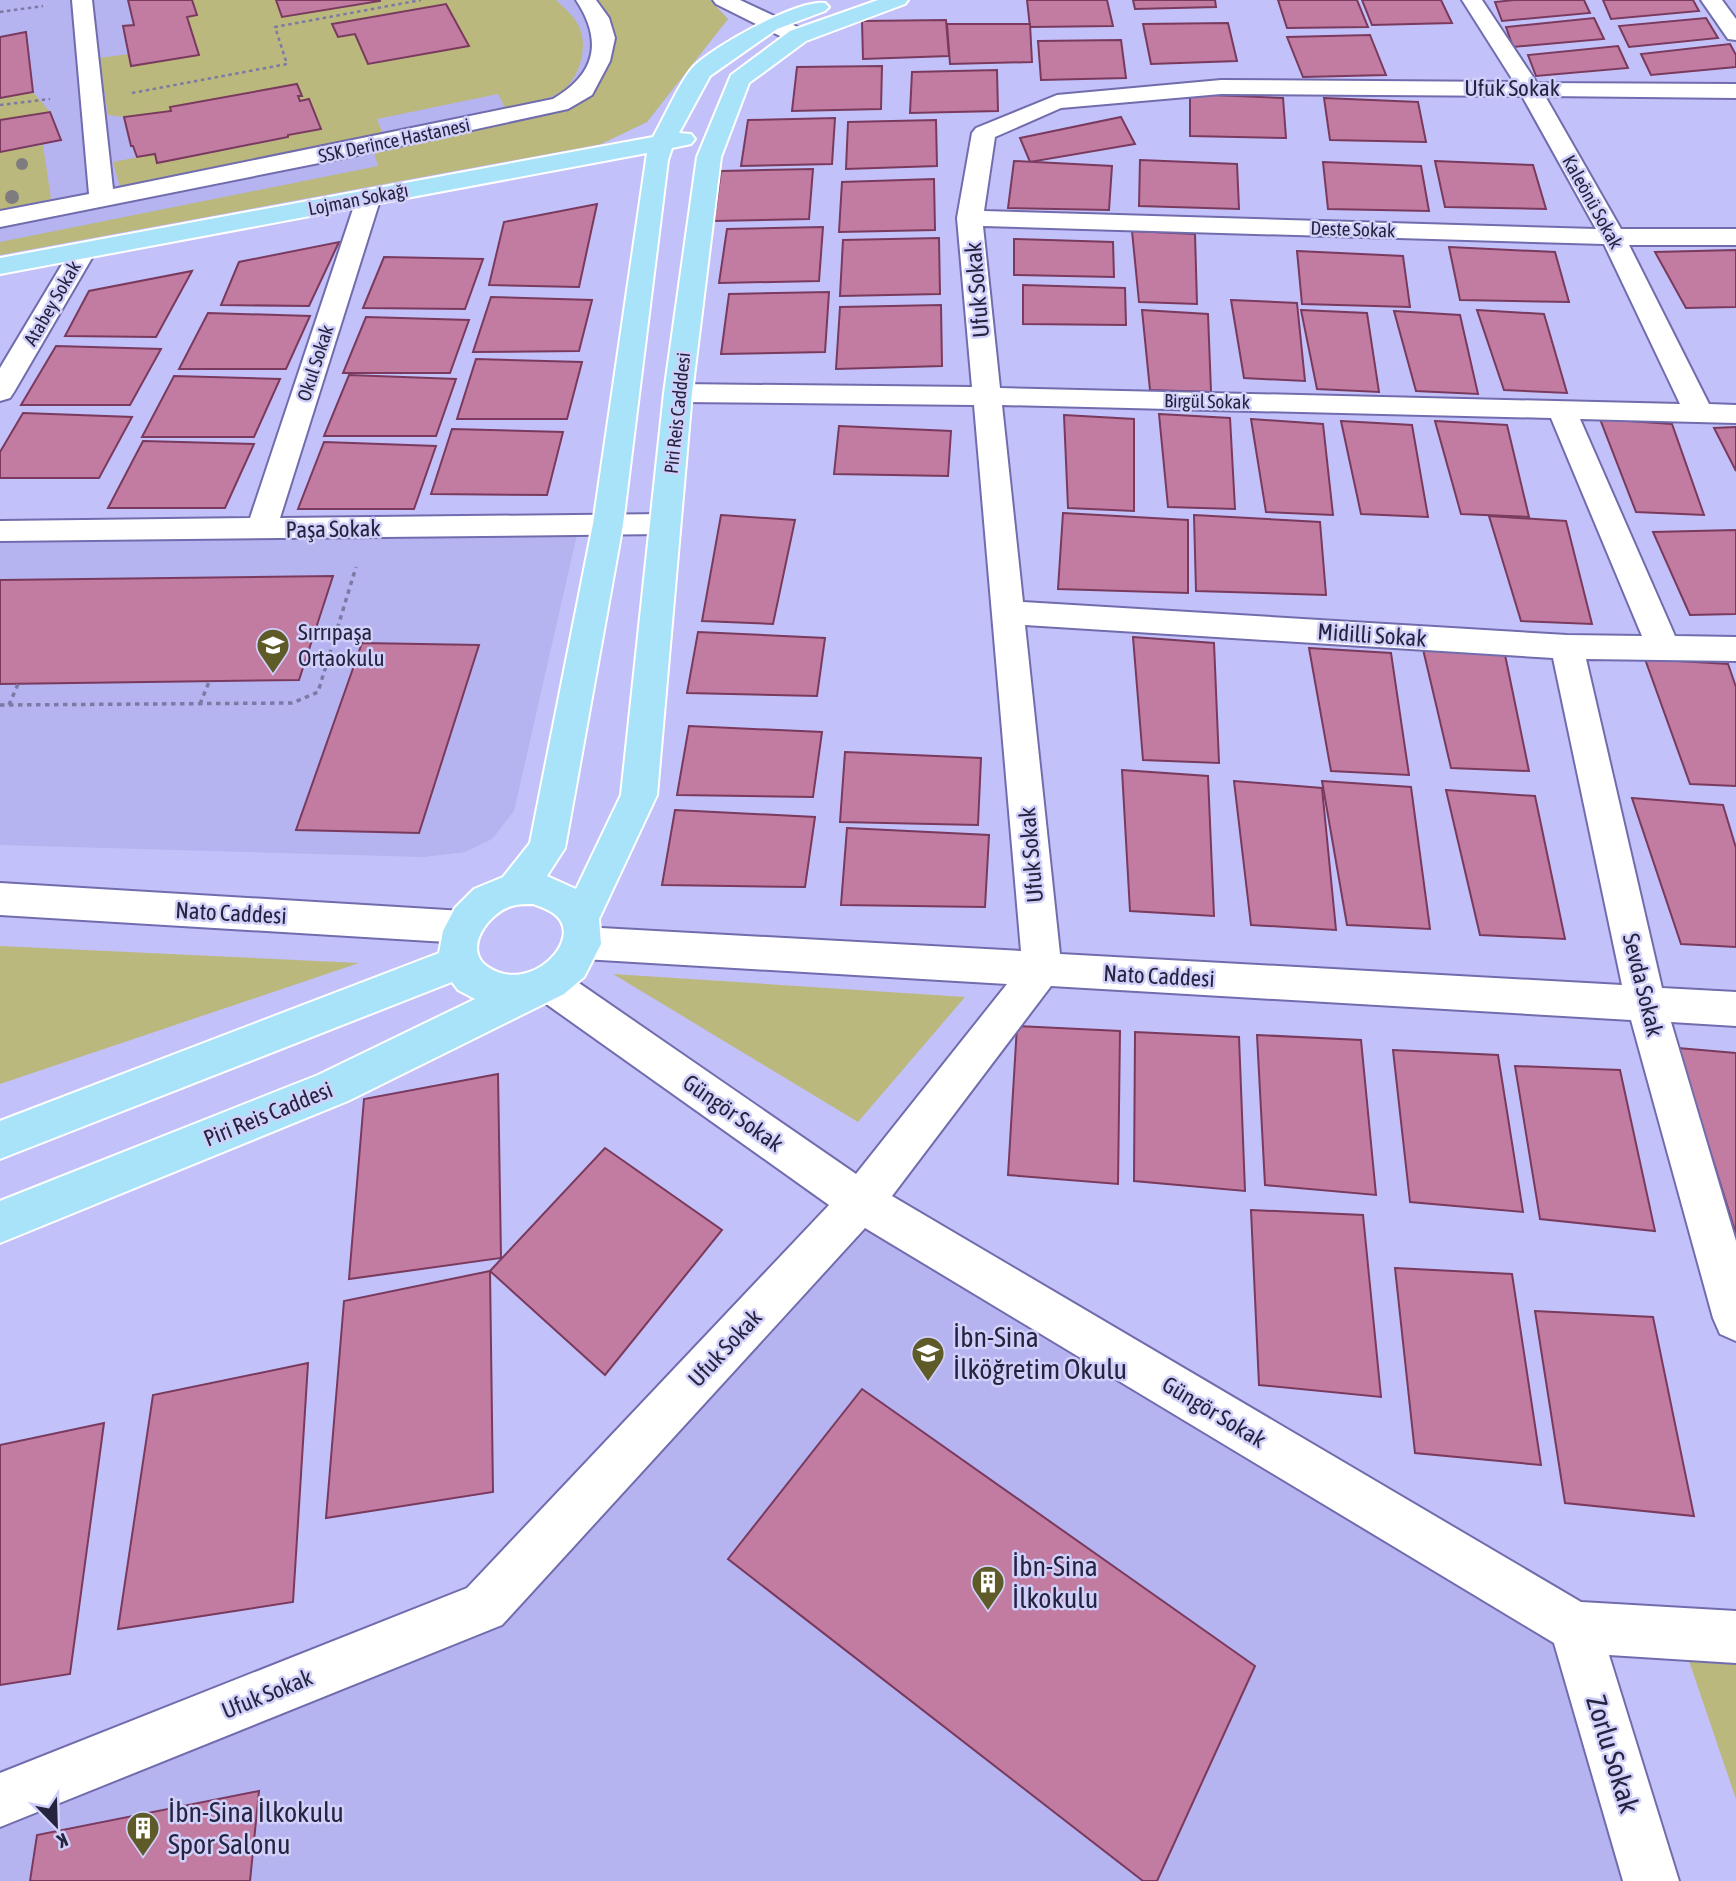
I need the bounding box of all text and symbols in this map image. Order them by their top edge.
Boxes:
street label: Ufuk Sokak [1464,75,1560,101]
street label: SSK Derince Hastanesi [316,113,472,167]
street label: Kaleönü Sokak [1558,151,1628,253]
street label: Lojman Sokağı [306,179,410,219]
street label: Deste Sokak [1310,217,1396,241]
street label: Ufuk Sokak [960,241,994,339]
street label: Atabey Sokak [19,256,85,349]
street label: Okul Sokak [292,322,338,404]
street label: Piri Reis Cadddesi [660,351,694,475]
street label: Birgül Sokak [1164,389,1251,413]
street label: Paşa Sokak [285,515,381,543]
street label: Midilli Sokak [1317,618,1427,652]
place label: Sırrıpaşa Ortaokulu [298,619,385,671]
school or university icon: Sırrıpaşa Ortaokulu [254,626,292,675]
street label: Ufuk Sokak [1014,806,1048,904]
street label: Nato Caddesi [175,897,287,929]
street label: Sevda Sokak [1618,931,1668,1039]
street label: Nato Caddesi [1103,960,1215,992]
street label: Güngör Sokak [678,1069,788,1157]
street label: Piri Reis Caddesi [200,1076,336,1152]
street label: Ufuk Sokak [683,1304,767,1392]
place label: İbn-Sina İlköğretim Okulu [953,1321,1127,1385]
school or university icon: İbn-Sina İlköğretim Okulu [909,1334,947,1383]
street label: Güngör Sokak [1158,1371,1270,1453]
place label: İbn-Sina İlkokulu [1012,1550,1098,1614]
building icon: İbn-Sina İlkokulu [969,1563,1007,1612]
street label: Ufuk Sokak [218,1664,316,1724]
street label: Zorlu Sokak [1580,1691,1646,1817]
north arrow [21,1790,91,1860]
place label: İbn-Sina İlkokulu Spor Salonu [168,1796,344,1860]
building icon: İbn-Sina İlkokulu Spor Salonu [124,1809,162,1858]
text: K [53,1829,71,1853]

